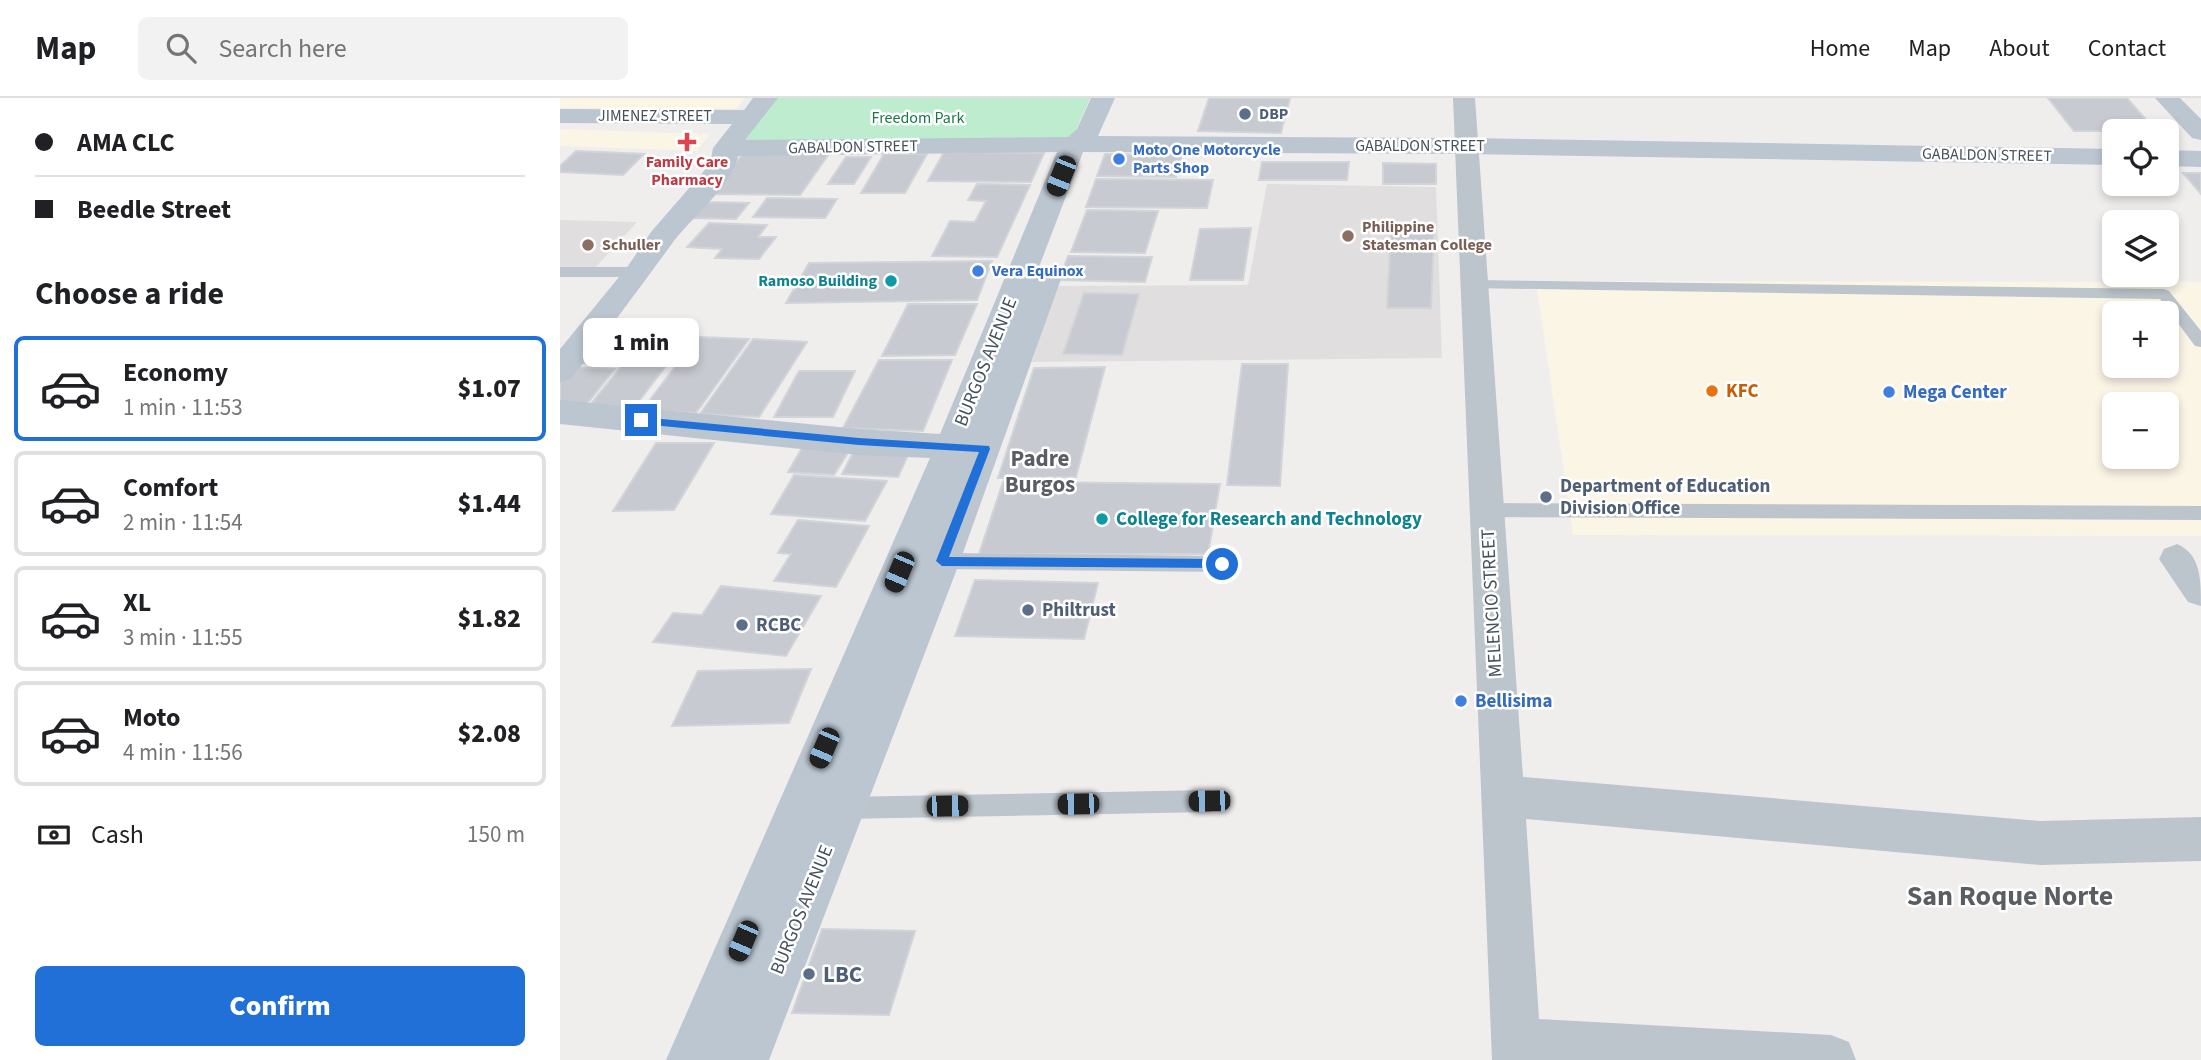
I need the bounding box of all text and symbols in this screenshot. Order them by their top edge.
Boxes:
search box [138,17,628,80]
text: Map [35,25,96,72]
icon: search [162,29,200,67]
text: Search here [218,30,347,67]
text: Home [1810,31,1870,66]
text: Map [1908,31,1951,66]
text: About [1989,31,2050,66]
text: Contact [2088,31,2166,66]
place label: DBP [1259,103,1288,125]
street label: JIMENEZ STREET [598,105,712,127]
marker: DBP [1237,106,1253,122]
park label: Freedom Park [872,107,964,129]
map controls [2102,119,2179,469]
button: locate [2102,119,2179,196]
text: AMA CLC [77,124,175,161]
marker: Family Care Pharmacy [679,134,695,150]
street label: GABALDON STREET [788,135,918,159]
street label: GABALDON STREET [1355,135,1485,157]
place label: Moto One Motorcycle Parts Shop [1133,139,1281,179]
street label: GABALDON STREET [1922,143,2052,167]
place label: Family Care Pharmacy [646,151,728,191]
marker: Moto One Motorcycle Parts Shop [1111,151,1127,167]
car [1044,153,1079,199]
text: Beedle Street [77,191,231,228]
button: layers [2102,210,2179,287]
place label: Philippine Statesman College [1362,216,1492,256]
marker: Philippine Statesman College [1340,228,1356,244]
place label: Schuller [602,234,661,256]
marker: Schuller [580,237,596,253]
place label: Vera Equinox [991,260,1084,282]
marker: Vera Equinox [970,263,986,279]
place label: Ramoso Building [758,270,877,292]
text: Choose a ride [35,271,224,317]
marker: Ramoso Building [883,273,899,289]
street label: BURGOS AVENUE [948,293,1024,431]
button: + [2102,301,2179,378]
callout: 1 min [583,318,699,368]
text: 1 min [613,326,669,359]
text: Economy [123,354,228,391]
icon: car [39,357,102,420]
text: $1.07 [457,370,521,407]
place label: KFC [1726,378,1759,405]
place label: Mega Center [1903,379,2007,406]
marker: KFC [1704,383,1720,399]
marker: Mega Center [1881,384,1897,400]
text: 1 min · 11:53 [123,391,243,424]
button: − [2102,392,2179,469]
route end [625,404,657,436]
district label: Padre Burgos [1005,442,1075,501]
text: Comfort [123,469,218,506]
icon: car [39,472,102,535]
place label: Department of Education Division Office [1560,473,1770,522]
text: $1.44 [457,485,521,522]
marker: Department of Education Division Office [1538,489,1554,505]
text: 2 min · 11:54 [123,506,243,539]
place label: College for Research and Technology [1116,506,1422,533]
marker: College for Research and Technology [1094,511,1110,527]
street label: MELENCIO STREET [1475,528,1509,678]
route start [1206,548,1238,580]
car [882,549,917,595]
text: XL [123,584,151,621]
icon: car [39,587,102,650]
place label: Philtrust [1042,597,1116,624]
text: $1.82 [457,600,521,637]
marker: Philtrust [1020,602,1036,618]
place label: RCBC [756,612,801,639]
marker: RCBC [734,617,750,633]
text: 3 min · 11:55 [123,621,243,654]
place label: Bellisima [1475,688,1552,715]
marker: Bellisima [1453,693,1469,709]
text: Moto [123,699,180,736]
icon: car [39,702,102,765]
text: $2.08 [457,715,521,752]
car [807,725,842,771]
text: 4 min · 11:56 [123,736,243,769]
car [1188,790,1231,812]
car [1057,793,1100,815]
car [926,795,969,817]
icon: cash [35,816,73,854]
text: Cash [91,816,144,853]
text: 150 m [467,818,525,851]
street label: BURGOS AVENUE [764,841,840,979]
district label: San Roque Norte [1907,876,2113,916]
car [726,918,761,964]
place label: LBC [823,958,862,991]
button: Confirm [35,966,525,1046]
marker: LBC [801,966,817,982]

